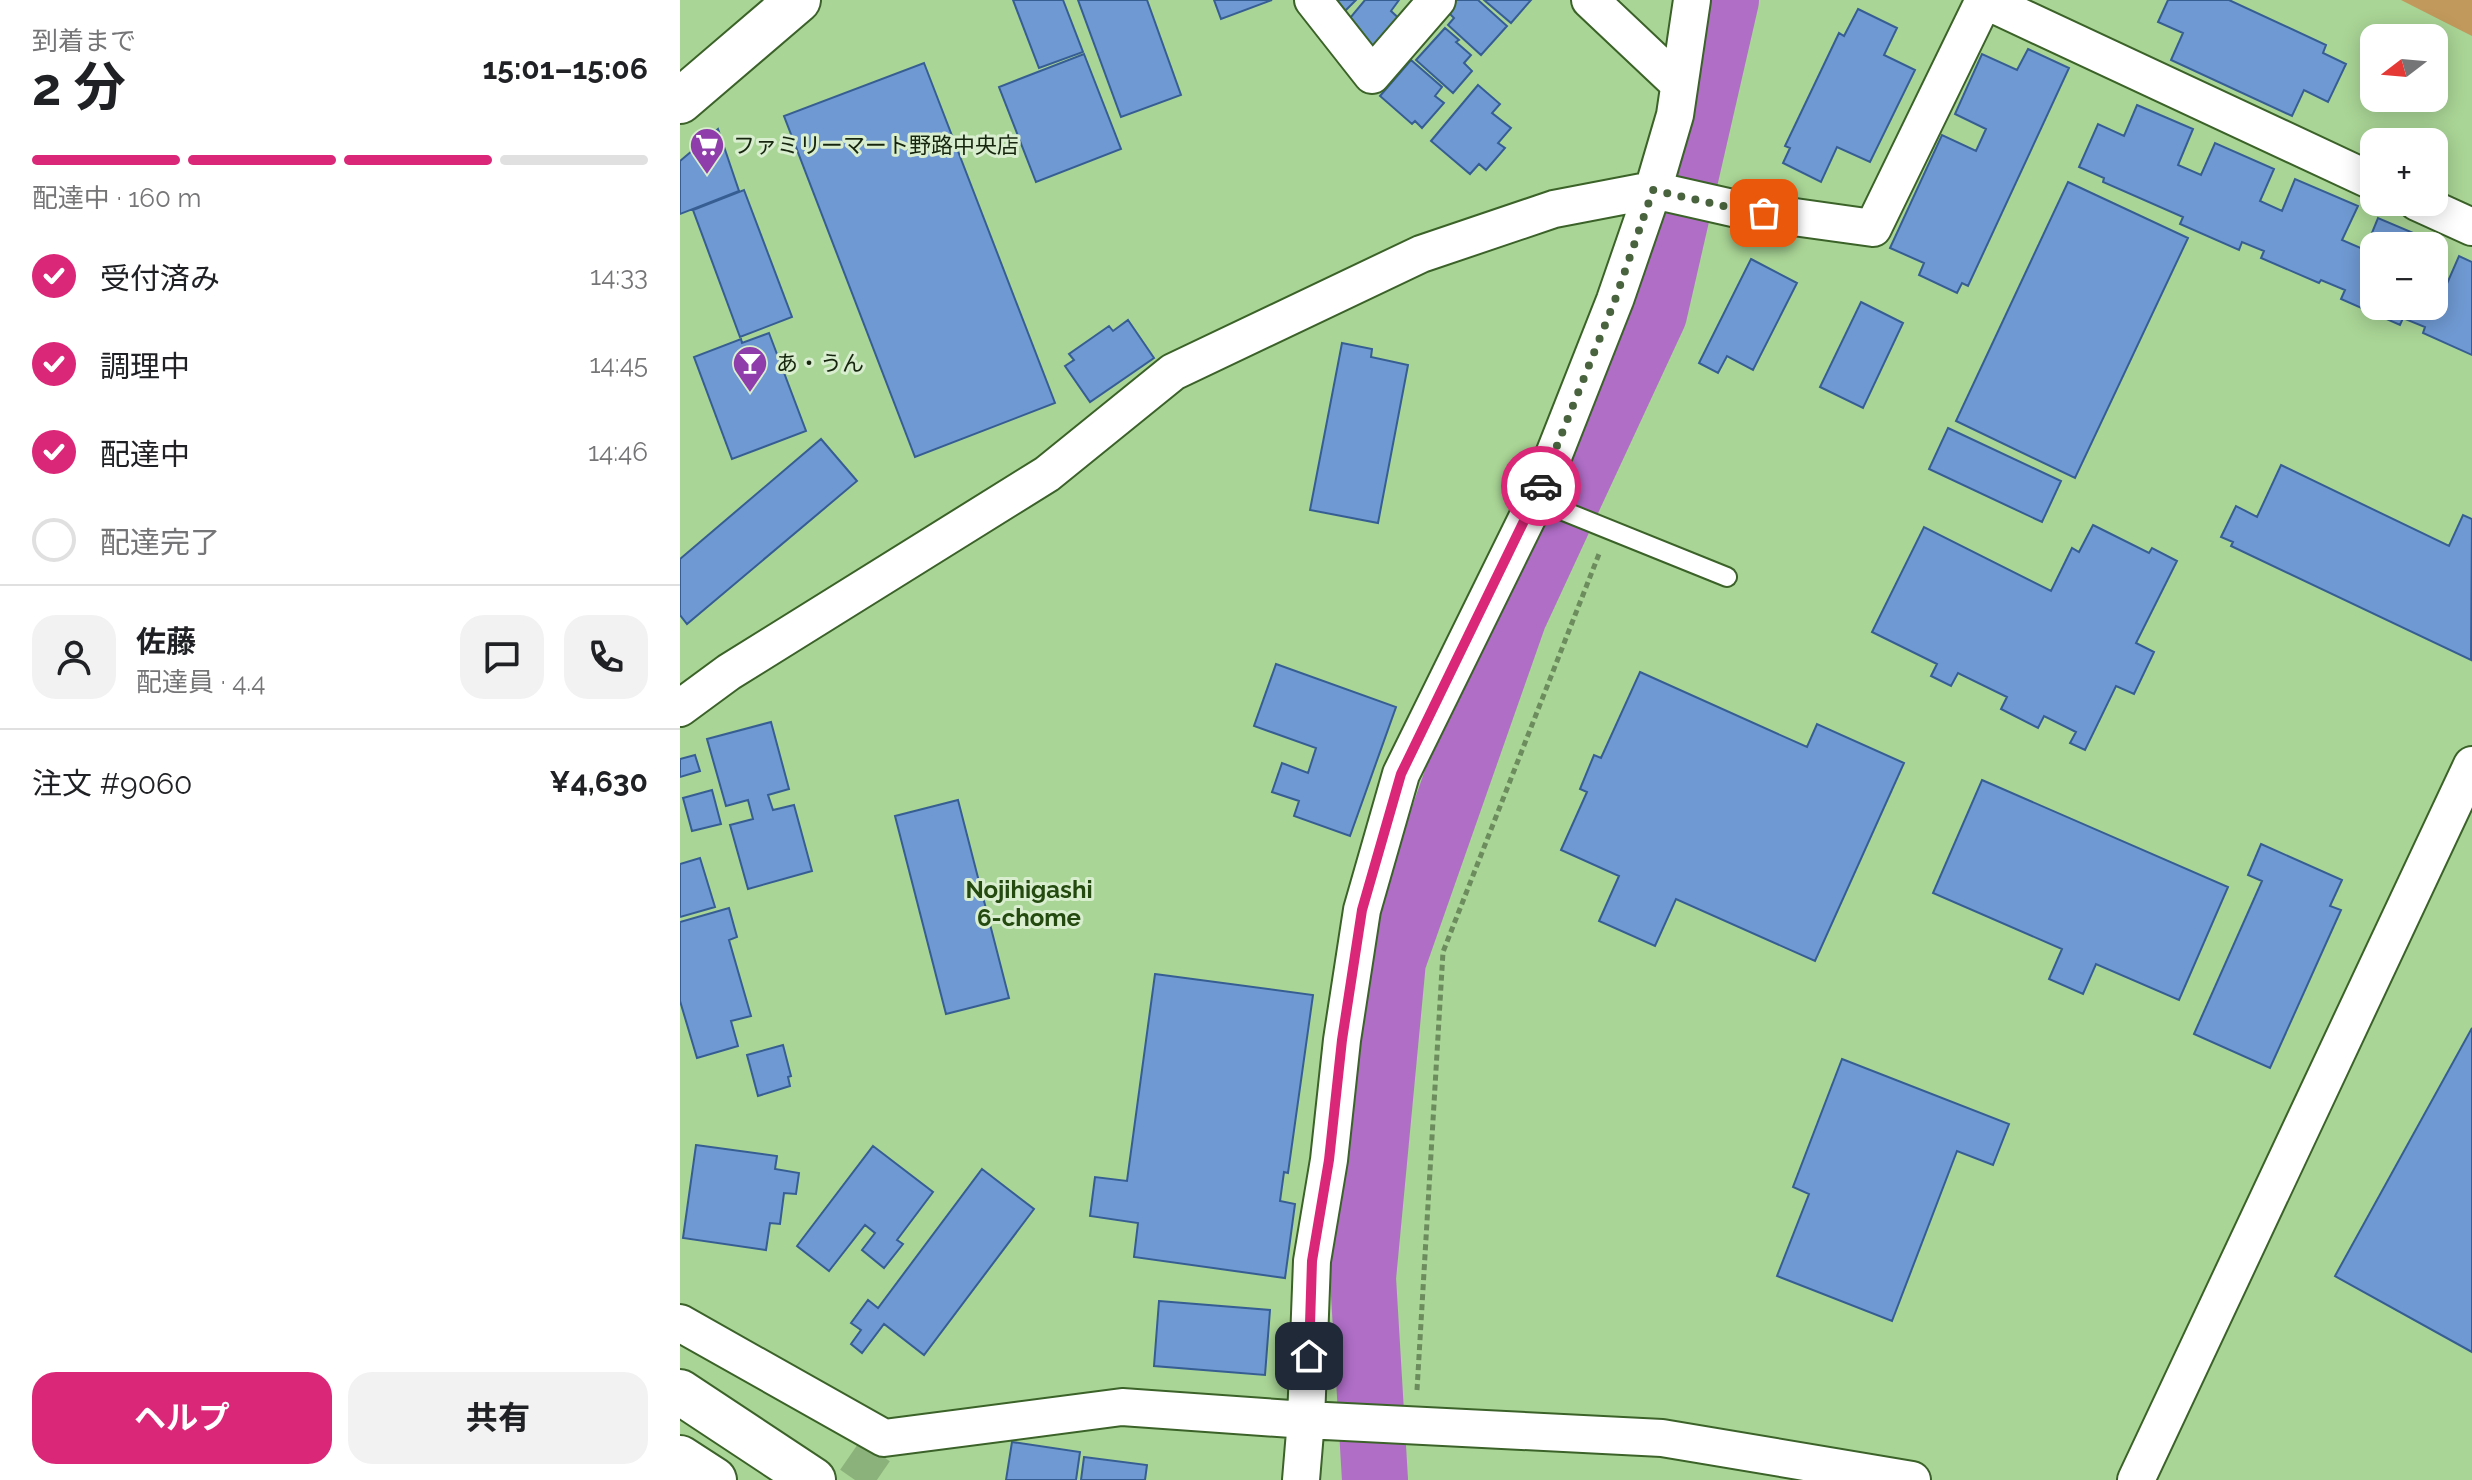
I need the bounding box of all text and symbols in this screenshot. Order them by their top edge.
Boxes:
north arrow [2360,24,2448,112]
map controls [2360,24,2448,320]
text: 到着まで [32,26,136,56]
text: 15:01–15:06 [483,51,648,86]
text: 2 分 [32,56,126,117]
supermarket icon: ファミリーマート野路中央店 [688,126,726,176]
button: + [2360,128,2448,216]
place label: ファミリーマート野路中央店 [733,132,1019,158]
pin [1730,179,1798,247]
text: 配達中 · 160 m [32,183,201,213]
icon: bag [1742,191,1786,235]
button: − [2360,232,2448,320]
icon: check [32,254,76,298]
text: 受付済み [100,261,220,296]
text: 14:33 [590,261,648,291]
icon: check [32,342,76,386]
bar icon: あ・うん [731,344,769,394]
text: 調理中 [100,349,190,384]
text: 14:45 [589,349,648,379]
place label: あ・うん [776,350,864,376]
icon: check [32,430,76,474]
text: 配達中 [100,437,190,472]
text: 14:46 [588,437,648,467]
courier [1501,446,1581,526]
icon: car [1519,464,1563,508]
text: 配達完了 [100,525,220,560]
button: person [32,615,116,699]
button: chat [460,615,544,699]
button: phone [564,615,648,699]
text: 佐藤 [136,624,196,659]
text: 配達員 · 4.4 [136,667,265,697]
text: ¥4,630 [549,764,648,799]
text: 注文 #9060 [32,766,192,801]
district label: Nojihigashi 6-chome [965,875,1093,932]
pin [1275,1322,1343,1390]
icon: home [1287,1334,1331,1378]
button: ヘルプ [32,1372,332,1464]
button: 共有 [348,1372,648,1464]

